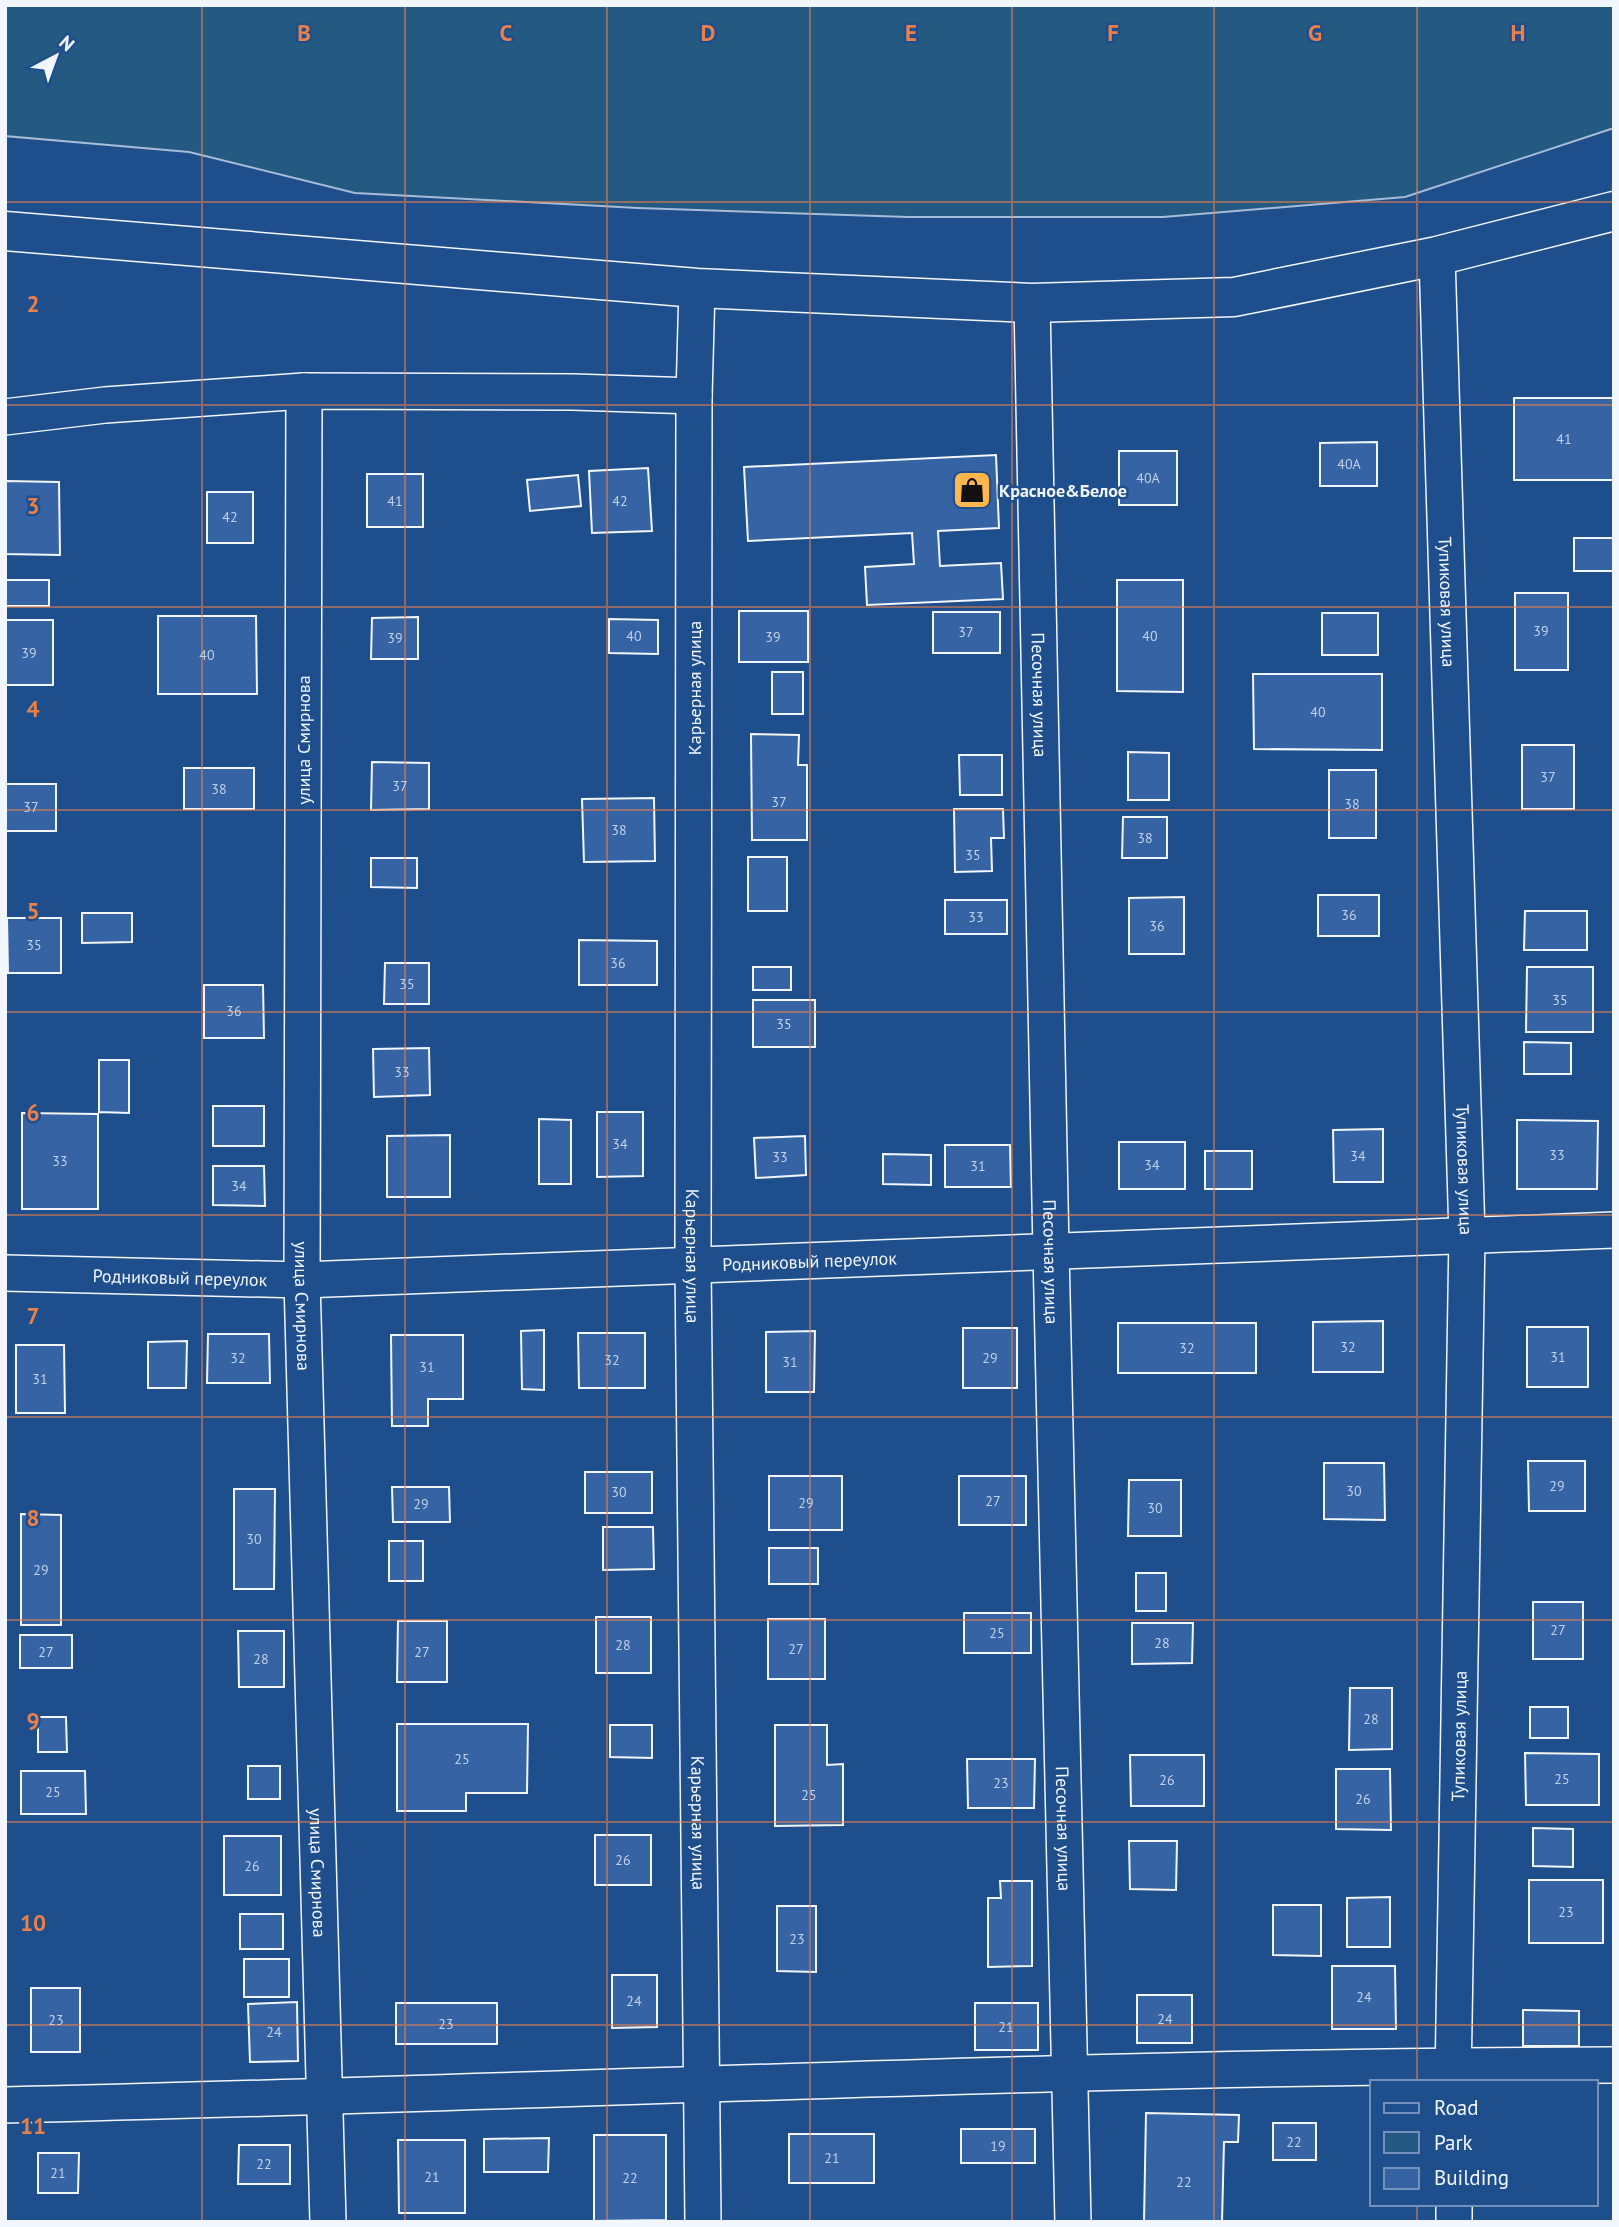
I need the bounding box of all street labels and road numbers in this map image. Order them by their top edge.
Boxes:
street label: Тупиковая улица [1434,536,1461,668]
street label: Карьерная улица [683,621,706,755]
street label: Песочная улица [1027,632,1053,758]
street label: улица Смирнова [292,675,315,805]
street label: Тупиковая улица [1451,1104,1478,1235]
street label: Карьерная улица [681,1189,705,1323]
street label: Песочная улица [1038,1199,1064,1325]
street label: улица Смирнова [290,1241,316,1371]
street label: Родниковый переулок [722,1246,898,1275]
street label: Родниковый переулок [92,1264,268,1291]
street label: Тупиковая улица [1446,1670,1472,1802]
street label: Карьерная улица [687,1755,711,1890]
street label: Песочная улица [1051,1766,1077,1891]
street label: улица Смирнова [305,1808,332,1938]

